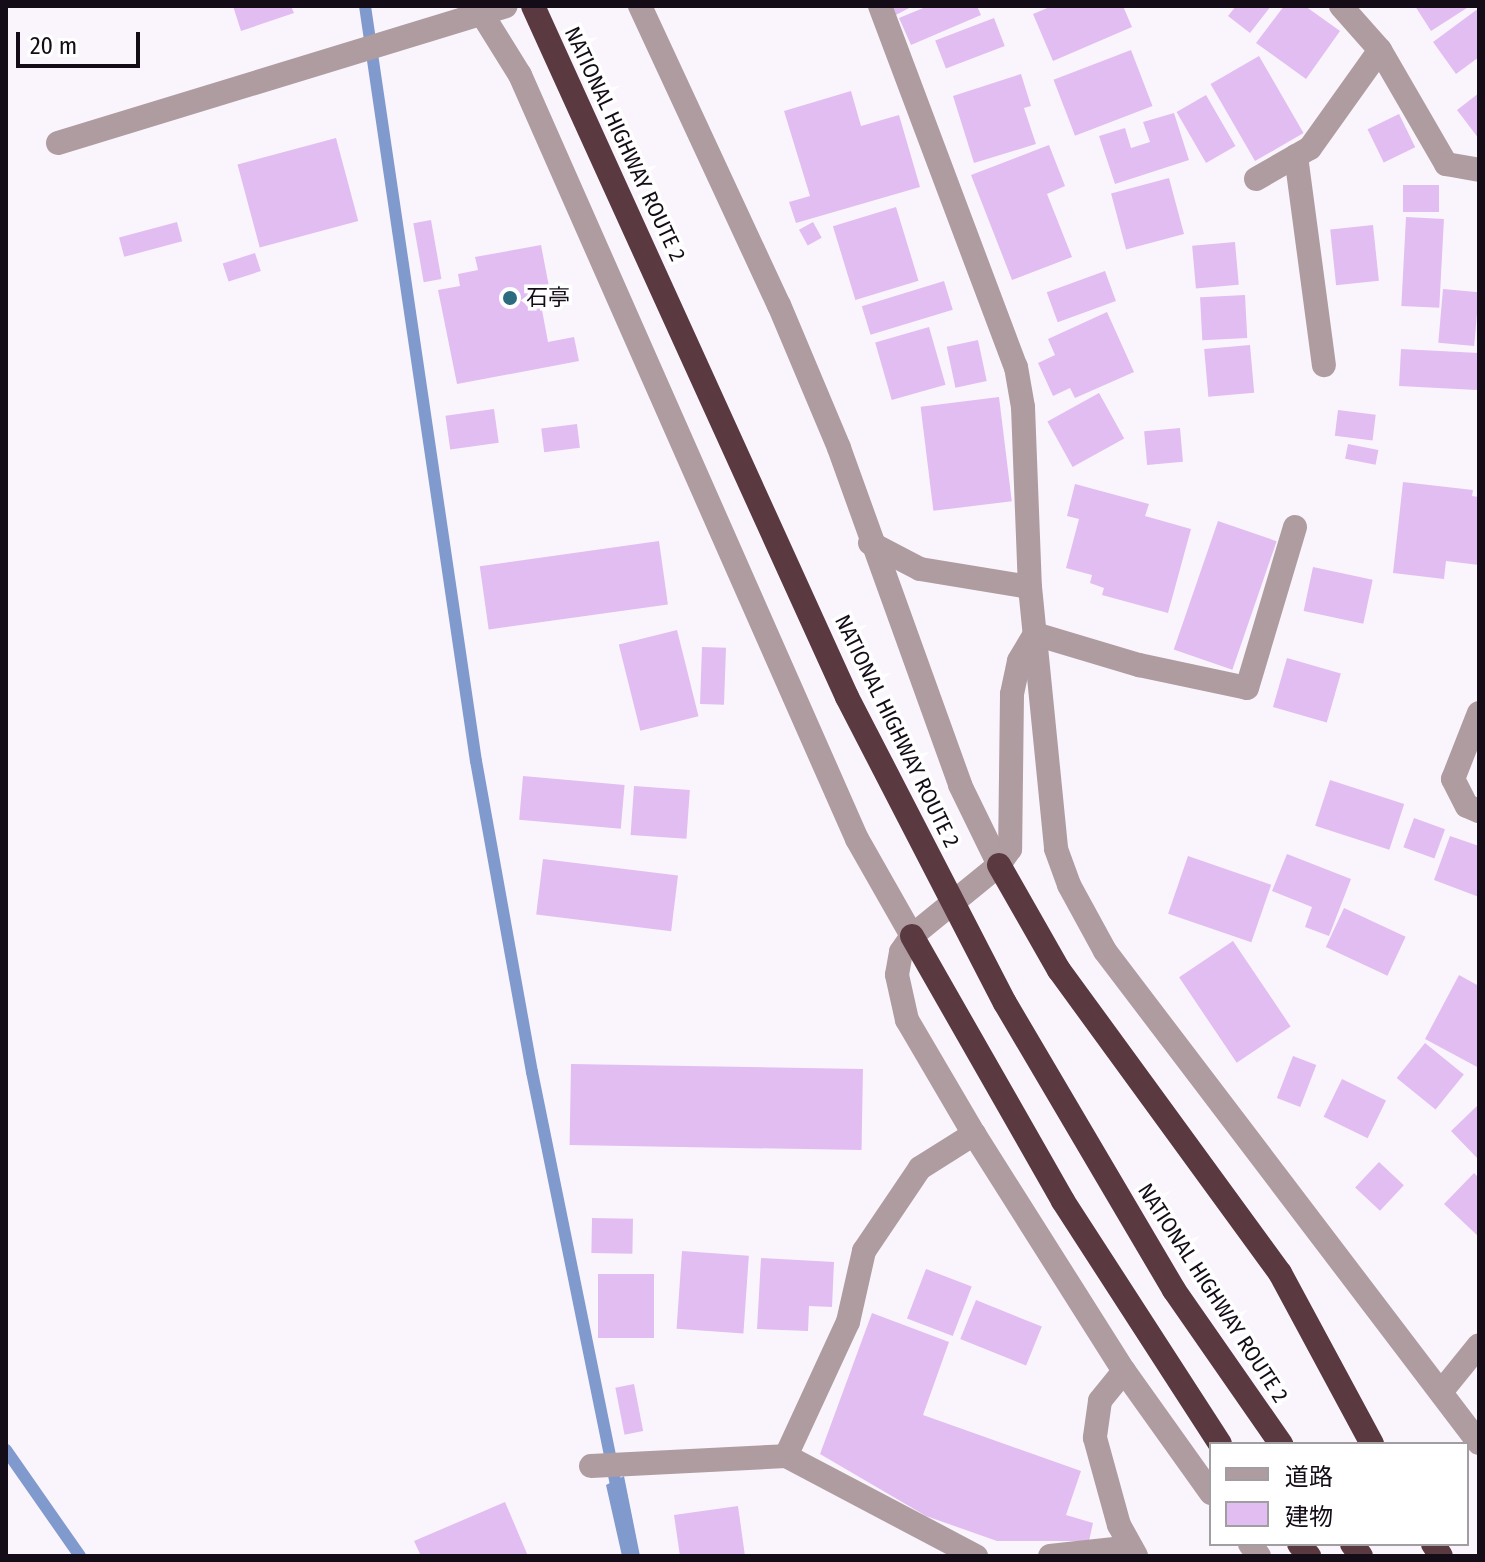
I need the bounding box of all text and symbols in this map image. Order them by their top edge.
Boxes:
scale bar [20,16,144,66]
street label: NATIONAL HIGHWAY ROUTE 2 [559,23,691,265]
text: 20 m [30,32,77,60]
place label: 石亭 [526,285,570,311]
marker: 石亭 [501,289,519,307]
street label: NATIONAL HIGHWAY ROUTE 2 [829,610,965,852]
street label: NATIONAL HIGHWAY ROUTE 2 [1132,1179,1294,1407]
legend [1209,1442,1469,1546]
text: 道路 [1285,1463,1333,1491]
text: 建物 [1285,1503,1333,1531]

